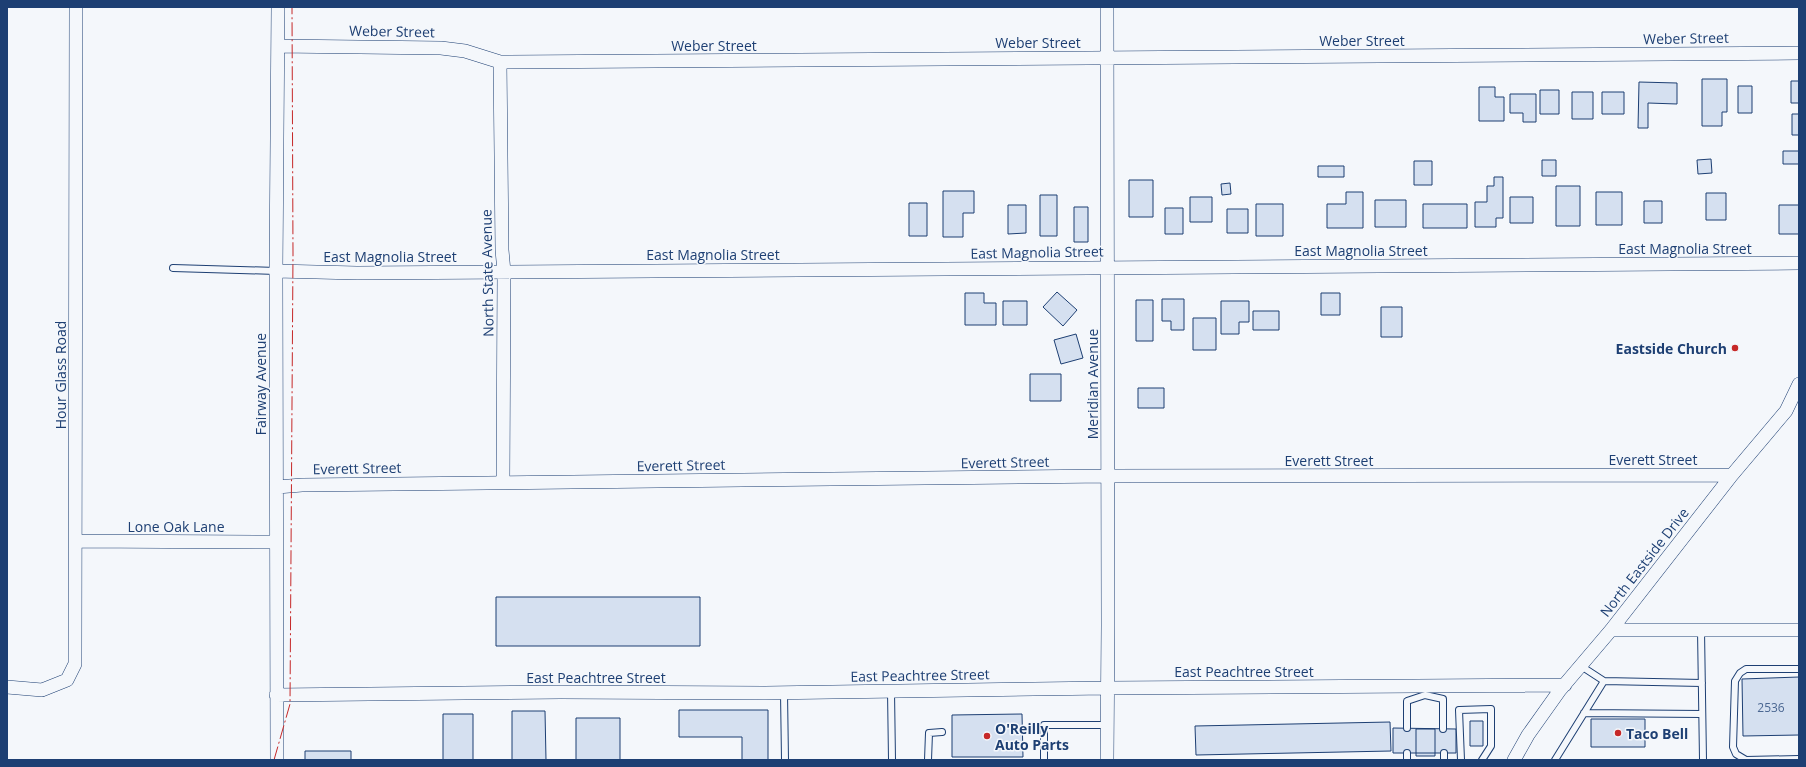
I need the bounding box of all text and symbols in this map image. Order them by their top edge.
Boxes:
street label: Weber Street [349,21,435,41]
street label: Weber Street [1643,28,1729,48]
street label: Weber Street [1319,31,1405,50]
street label: Weber Street [995,33,1081,52]
street label: Weber Street [671,36,757,55]
street label: North State Avenue [476,209,498,337]
street label: East Magnolia Street [1618,239,1752,258]
street label: East Magnolia Street [970,241,1104,263]
street label: East Magnolia Street [1294,241,1428,260]
street label: East Magnolia Street [646,245,780,264]
street label: East Magnolia Street [323,247,457,266]
street label: Hour Glass Road [51,321,70,429]
street label: Meridian Avenue [1083,329,1102,439]
street label: Fairway Avenue [251,333,270,435]
place label: Eastside Church [1616,339,1727,358]
marker: Eastside Church [1730,343,1740,353]
street label: Everett Street [1609,450,1697,469]
street label: Everett Street [1285,451,1373,470]
street label: Everett Street [960,452,1050,472]
street label: Everett Street [636,455,726,475]
street label: Everett Street [312,458,402,478]
street label: North Eastside Drive [1595,503,1693,621]
street label: Lone Oak Lane [127,517,225,536]
street label: East Peachtree Street [1174,662,1314,681]
street label: East Peachtree Street [850,664,990,686]
street label: East Peachtree Street [526,668,666,687]
house number: 2536 [1757,699,1785,716]
place label: O'Reilly Auto Parts [995,719,1069,754]
place label: Taco Bell [1626,724,1688,743]
marker: Taco Bell [1613,728,1623,738]
marker: O'Reilly Auto Parts [982,731,992,741]

